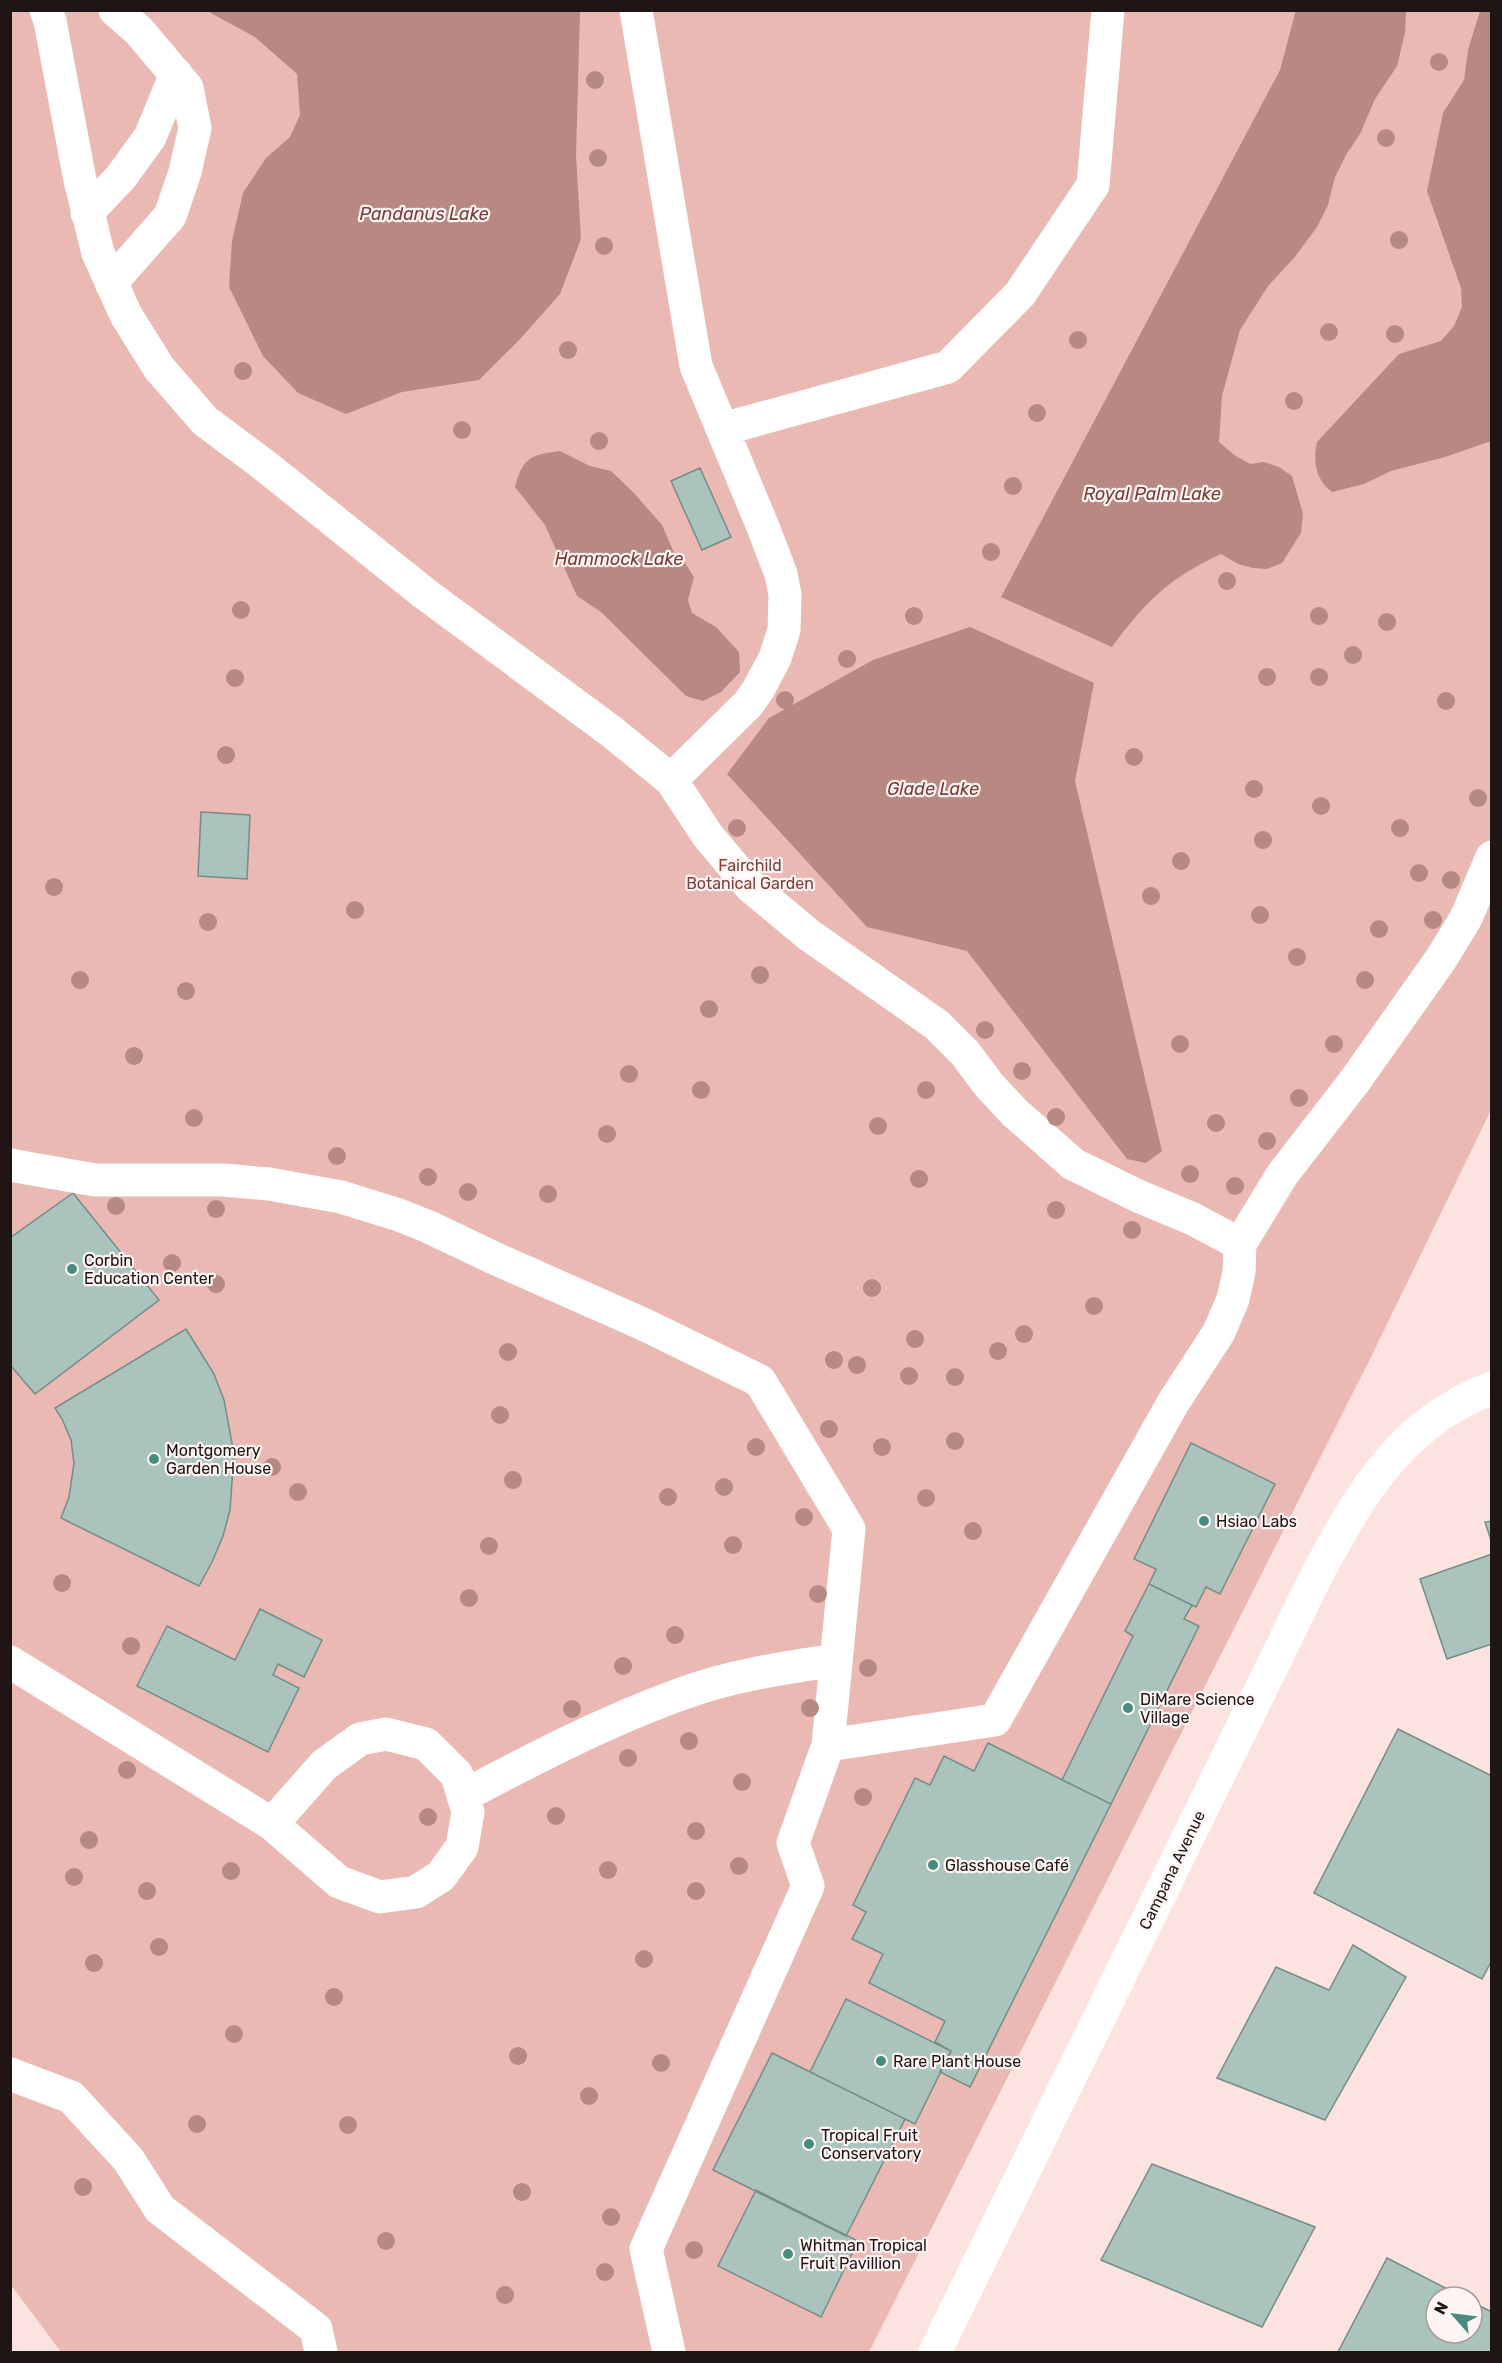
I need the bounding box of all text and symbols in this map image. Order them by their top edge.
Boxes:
water label: Pandanus Lake [359,203,489,225]
water label: Royal Palm Lake [1083,483,1221,505]
water label: Hammock Lake [555,548,683,570]
water label: Glade Lake [887,778,979,800]
park label: Fairchild Botanical Garden [686,856,814,893]
place label: Corbin Education Center [84,1251,214,1288]
marker: Corbin Education Center [65,1262,79,1276]
place label: Montgomery Garden House [166,1441,271,1478]
marker: Montgomery Garden House [147,1452,161,1466]
place label: Hsiao Labs [1216,1512,1297,1531]
marker: Hsiao Labs [1197,1514,1211,1528]
place label: DiMare Science Village [1140,1690,1254,1727]
marker: DiMare Science Village [1121,1701,1135,1715]
street label: Campana Avenue [1135,1807,1209,1933]
place label: Glasshouse Café [945,1856,1069,1875]
marker: Glasshouse Café [926,1858,940,1872]
place label: Rare Plant House [893,2052,1021,2071]
marker: Rare Plant House [874,2054,888,2068]
place label: Tropical Fruit Conservatory [821,2126,922,2163]
marker: Tropical Fruit Conservatory [802,2137,816,2151]
place label: Whitman Tropical Fruit Pavillion [800,2236,927,2273]
marker: Whitman Tropical Fruit Pavillion [781,2247,795,2261]
north arrow [1424,2285,1484,2345]
text: N [1430,2299,1452,2318]

